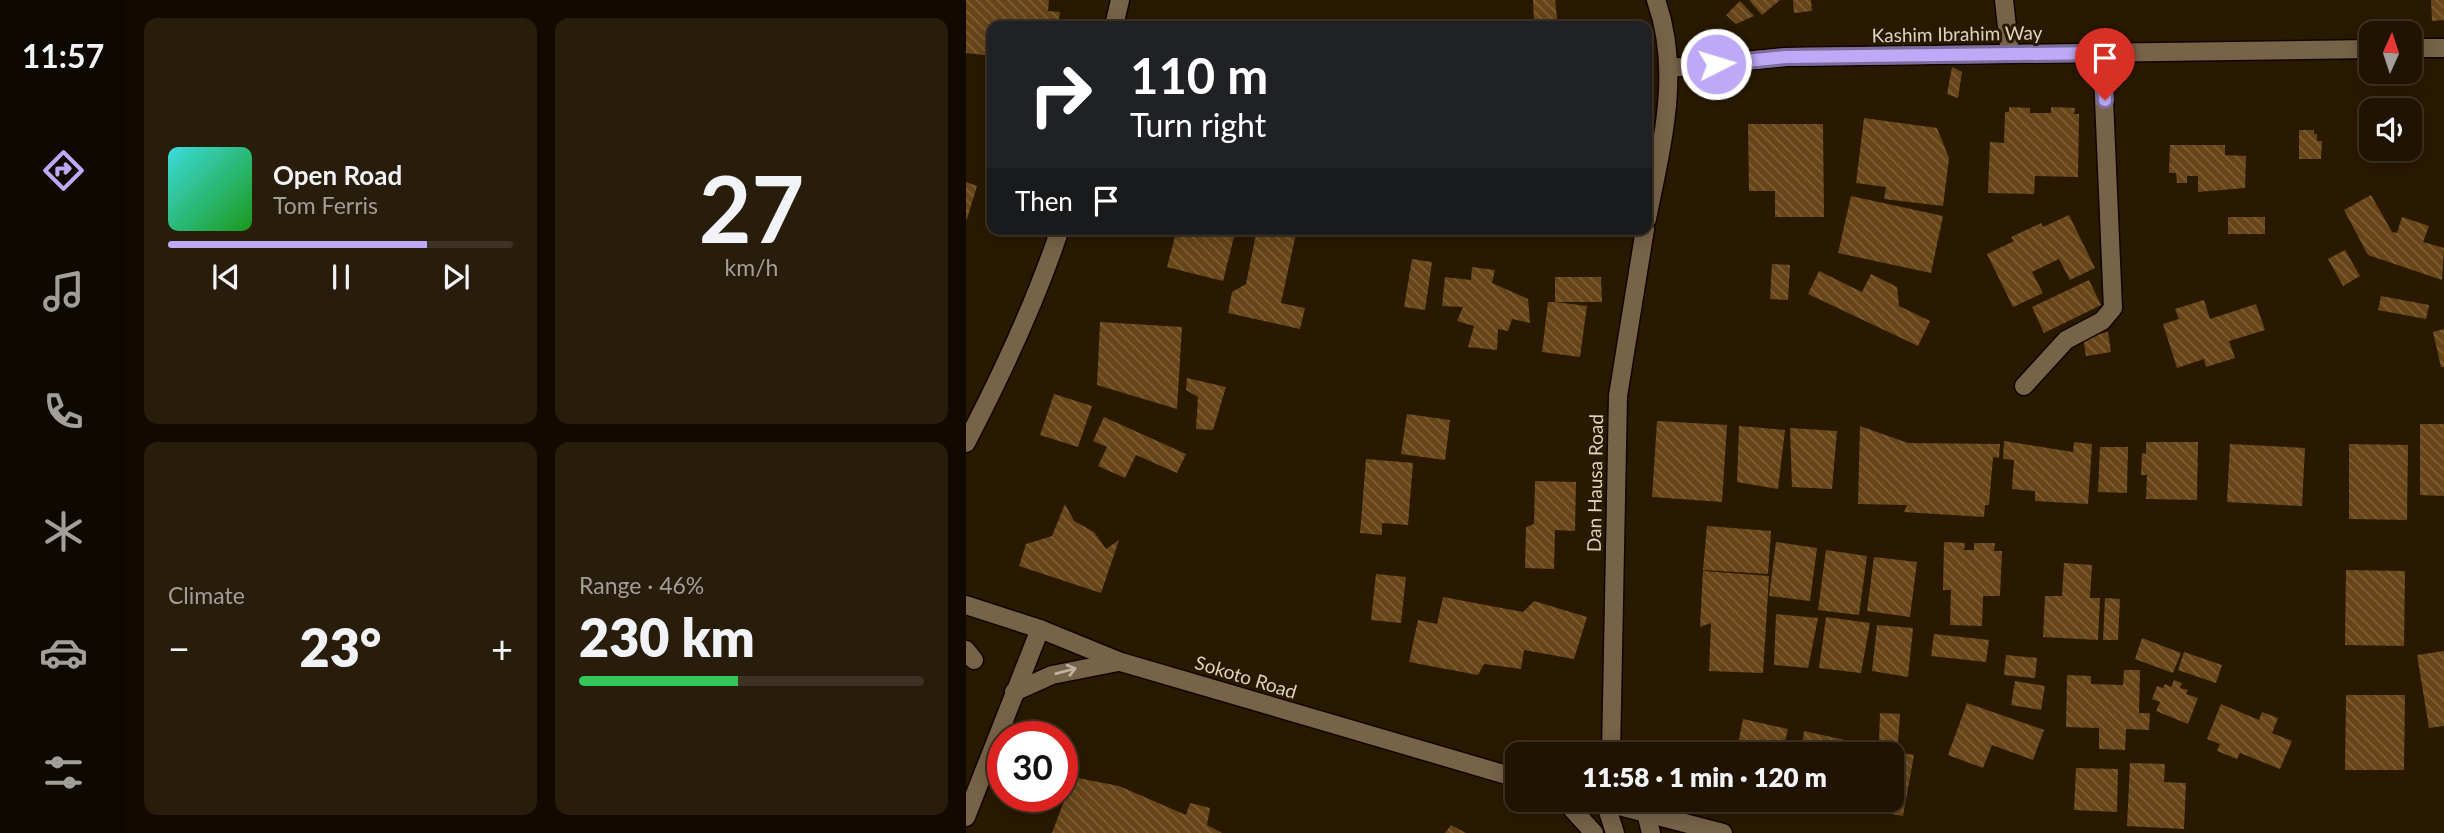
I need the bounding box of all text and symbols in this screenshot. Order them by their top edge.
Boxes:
street label: Kashim Ibrahim Way [1871,21,2043,46]
north arrow [2359,21,2422,84]
map controls [2359,21,2422,161]
position arrow [1679,27,1753,101]
pin [2075,28,2135,100]
text: 11:57 [22,36,104,75]
icon: arrive [2086,39,2124,77]
text: 110 m [1130,46,1268,104]
icon: right [1015,49,1106,140]
button: sound [2359,98,2422,161]
text: Turn right [1130,105,1266,144]
icon: directions [39,146,88,195]
text: 27 [699,153,804,262]
text: Open Road [273,159,402,191]
icon: arrive [1087,182,1125,220]
text: Then [1015,185,1073,217]
text: Tom Ferris [273,191,378,219]
text: km/h [725,253,778,281]
icon: previous [207,258,245,296]
icon: pause [322,258,360,296]
icon: next [437,258,475,296]
icon: music [39,267,88,316]
icon: phone [39,387,88,436]
street label: Dan Hausa Road [1582,414,1607,552]
icon: climate [39,507,88,556]
text: Range · 46% [579,571,704,599]
text: Climate [168,581,245,609]
text: 230 km [579,606,755,668]
text: 23° [300,616,381,678]
text: − [168,625,190,671]
text: + [491,625,513,671]
icon: car [39,628,88,677]
street label: Sokoto Road [1192,650,1300,703]
one-way arrow [1054,664,1077,677]
speed limit sign: 30 [987,721,1078,812]
icon: filters [39,748,88,797]
text: 11:58 · 1 min · 120 m [1582,761,1827,793]

